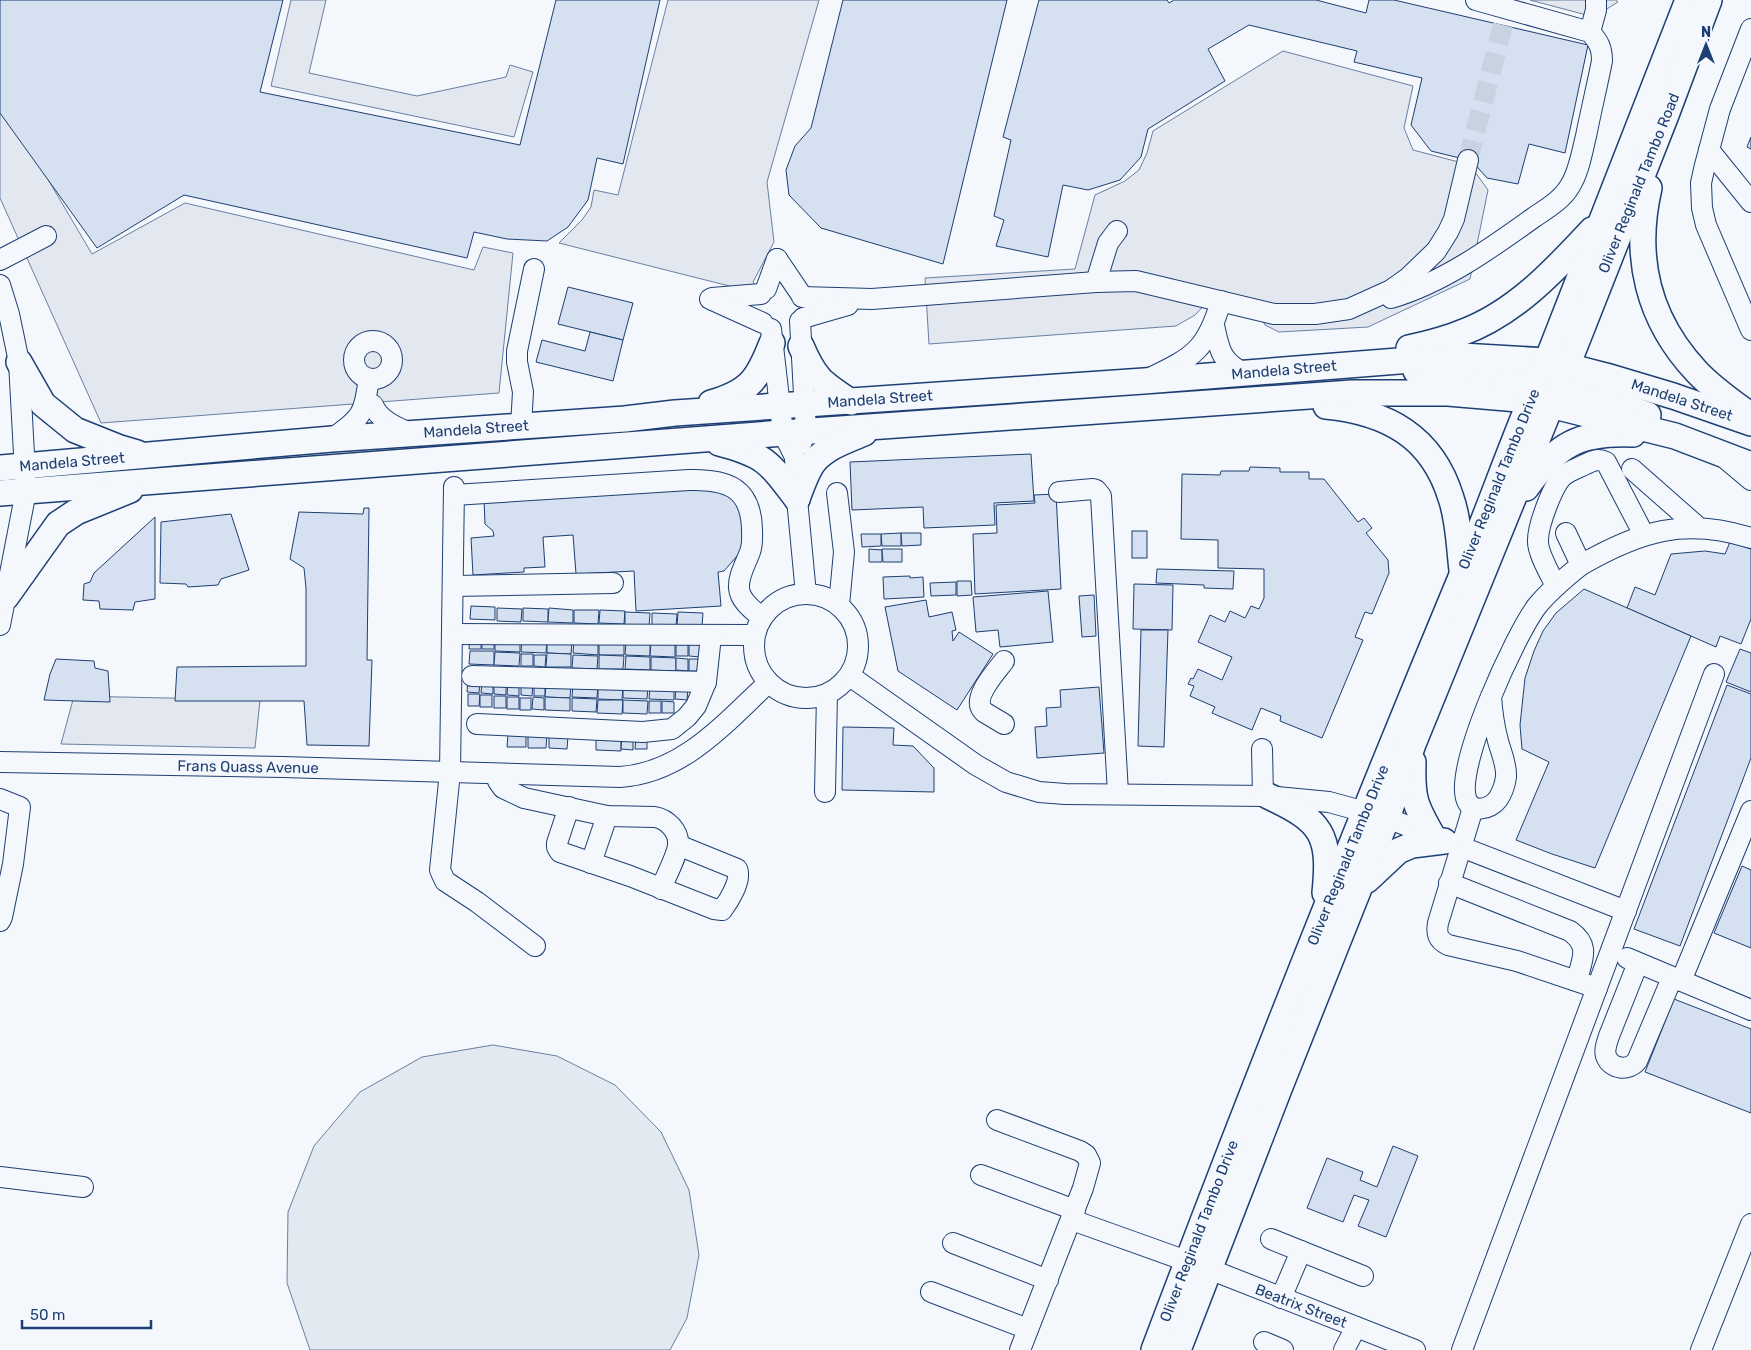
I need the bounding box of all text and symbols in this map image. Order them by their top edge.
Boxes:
north arrow [1681,20,1731,70]
text: N [1701,24,1711,41]
street label: Oliver Reginald Tambo Road [1595,90,1683,276]
street label: Mandela Street [1231,356,1337,384]
street label: Mandela Street [1629,375,1735,425]
street label: Mandela Street [827,386,933,412]
street label: Oliver Reginald Tambo Drive [1454,386,1544,572]
street label: Mandela Street [423,416,529,442]
street label: Mandela Street [19,448,125,476]
street label: Frans Quass Avenue [177,757,319,777]
street label: Oliver Reginald Tambo Drive [1303,762,1393,948]
street label: Oliver Reginald Tambo Drive [1156,1138,1242,1324]
street label: Beatrix Street [1253,1280,1350,1332]
scale bar [22,1298,151,1330]
text: 50 m [30,1306,65,1324]

